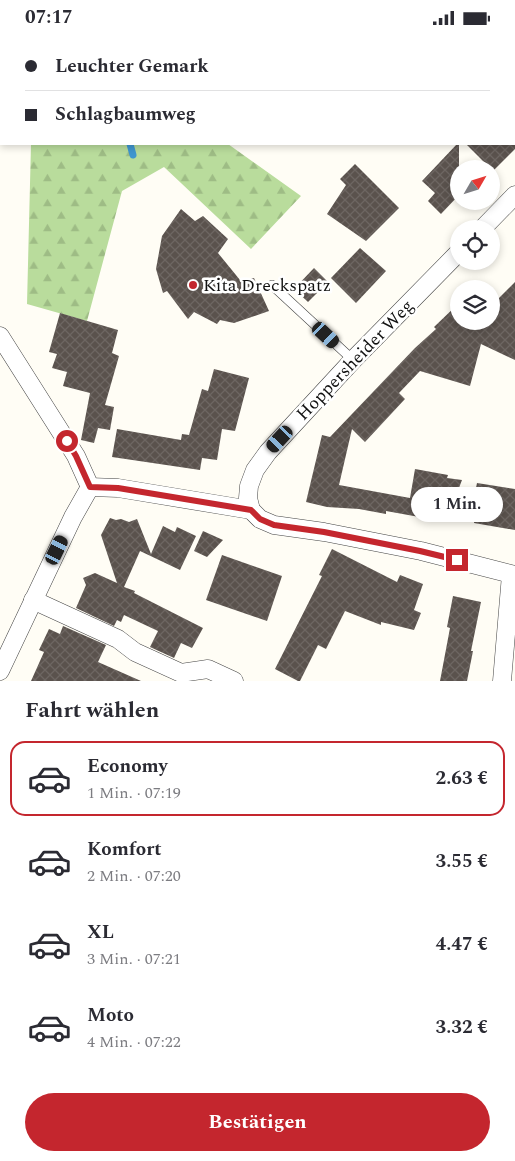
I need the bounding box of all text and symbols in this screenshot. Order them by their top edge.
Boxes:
text: 07:17 [25,3,73,32]
text: Leuchter Gemark [55,52,209,81]
text: Schlagbaumweg [55,100,196,129]
north arrow [450,160,500,210]
map controls [450,160,500,330]
button: locate [450,220,500,270]
place label: Kita Dreckspatz [203,272,331,299]
marker: Kita Dreckspatz [187,279,199,291]
button: layers [450,280,500,330]
street label: Hoppersheider Weg [290,293,420,427]
car [309,319,342,351]
car [264,423,295,455]
route start [56,430,78,452]
callout: 1 Min. [411,487,503,523]
text: 1 Min. [433,492,481,516]
car [43,533,70,567]
route end [446,549,468,571]
text: Fahrt wählen [25,694,159,727]
text: Economy [87,752,168,781]
icon: car [27,756,72,801]
text: 2.63 € [436,764,488,793]
text: 1 Min. · 07:19 [87,781,181,805]
text: Komfort [87,835,162,864]
icon: car [27,839,72,884]
text: 3.55 € [436,847,488,876]
text: 2 Min. · 07:20 [87,864,181,888]
text: XL [87,918,114,947]
icon: car [27,922,72,967]
text: 4.47 € [436,930,488,959]
text: 3 Min. · 07:21 [87,947,181,971]
text: Moto [87,1001,134,1030]
icon: car [27,1005,72,1050]
text: 3.32 € [436,1013,488,1042]
text: 4 Min. · 07:22 [87,1030,181,1054]
button: Bestätigen [25,1093,490,1151]

